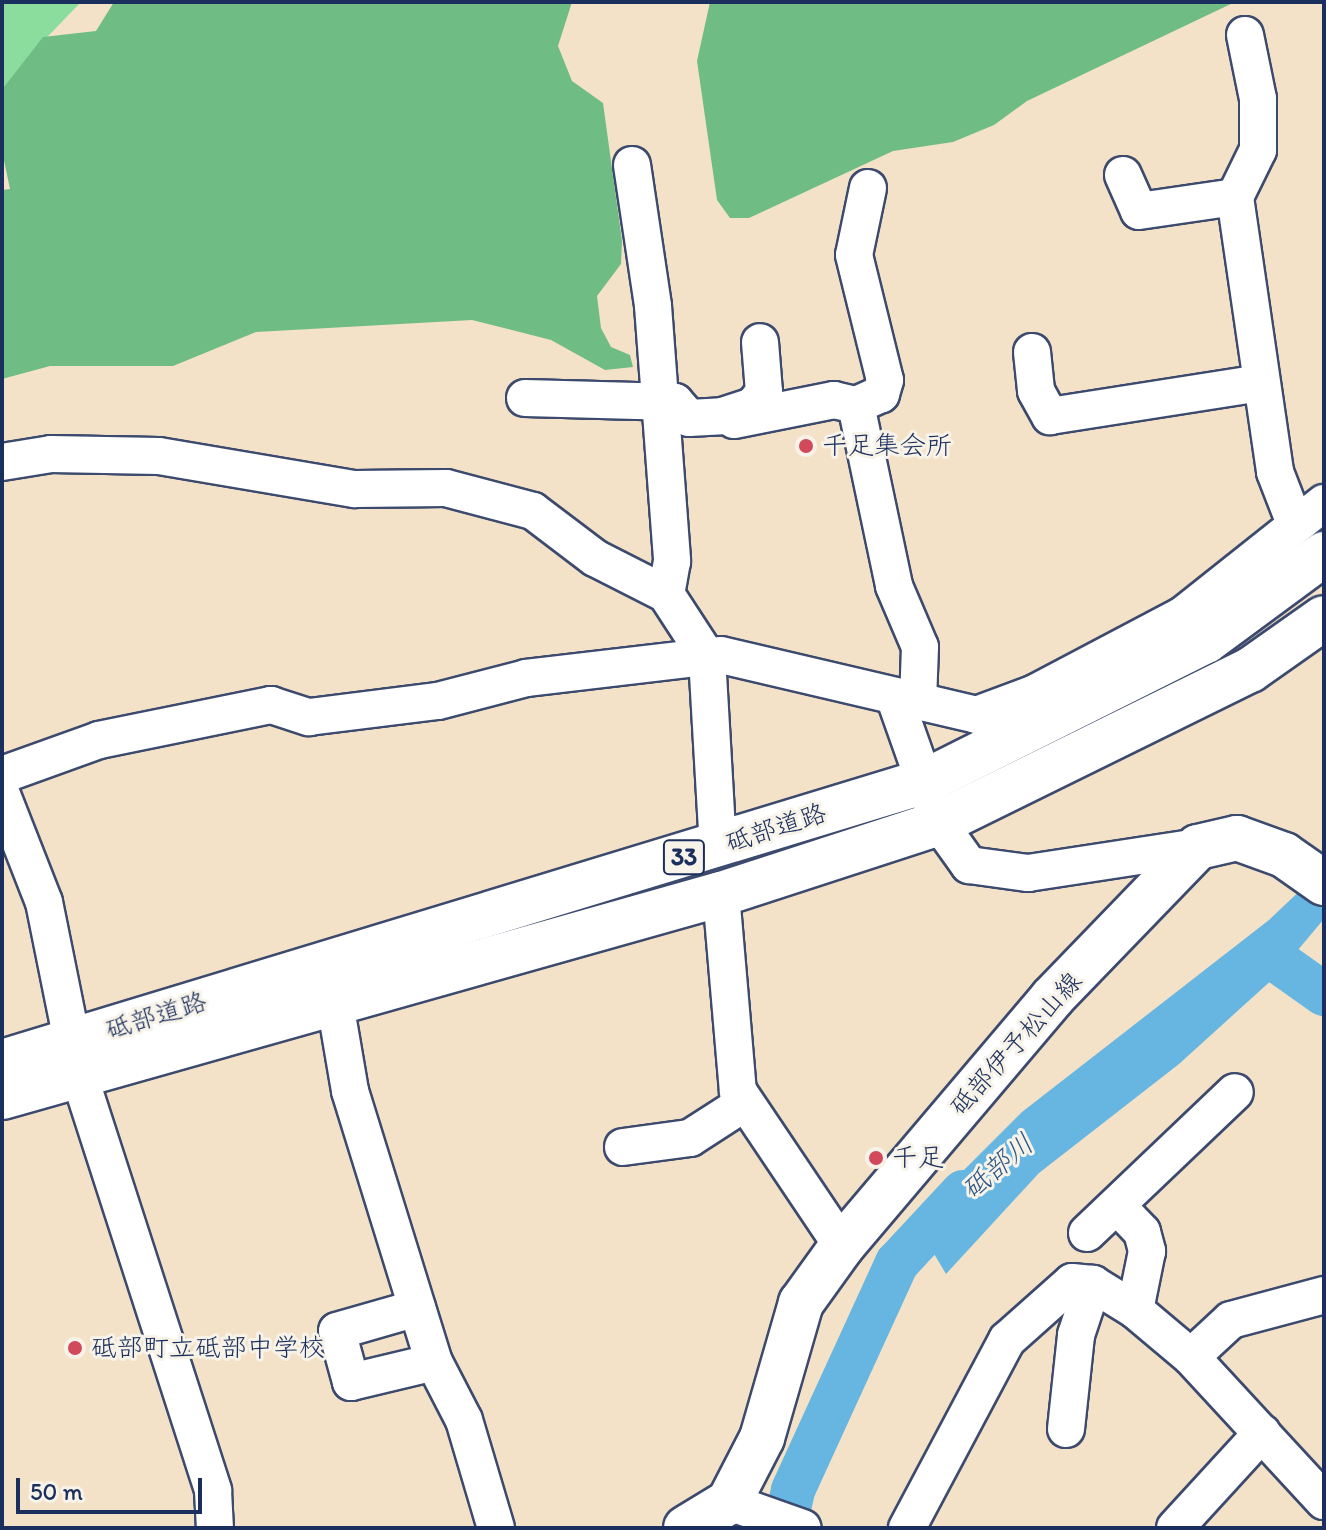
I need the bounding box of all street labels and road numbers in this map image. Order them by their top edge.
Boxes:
street label: 砥部道路 [722,797,830,859]
road number: 33 [662,837,706,877]
street label: 砥部伊予松山線 [944,966,1088,1122]
street label: 砥部道路 [102,986,210,1046]

